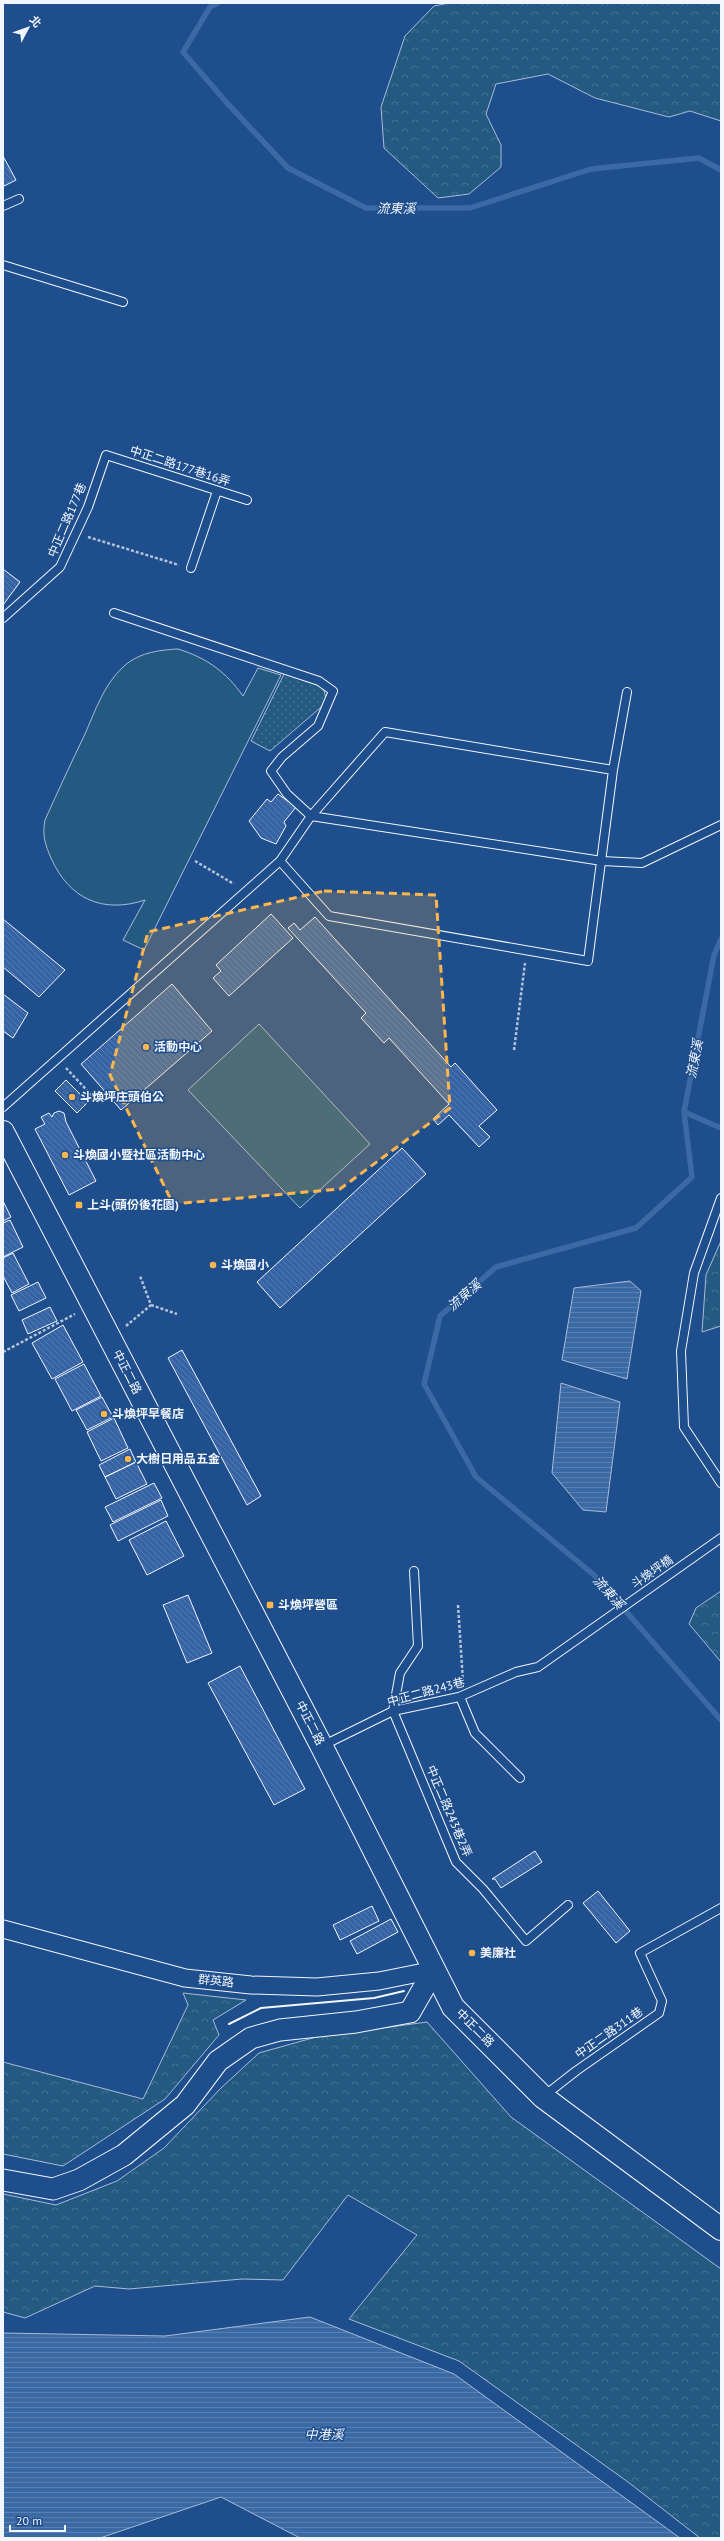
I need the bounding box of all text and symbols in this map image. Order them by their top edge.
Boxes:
north arrow [8,8,48,48]
text: 北 [27,13,44,30]
water label: 流東溪 [376,200,417,217]
street label: 中正二路177巷16弄 [128,442,232,489]
street label: 中正二路177巷 [44,480,89,559]
water label: 流東溪 [682,1036,707,1080]
place label: 活動中心 [154,1039,202,1054]
marker: 活動中心 [141,1042,151,1052]
place label: 斗煥坪庄頭伯公 [80,1089,164,1104]
marker: 斗煥坪庄頭伯公 [67,1092,77,1102]
place label: 斗煥國小暨社區活動中心 [73,1147,205,1162]
marker: 斗煥國小暨社區活動中心 [60,1150,70,1160]
place label: 上斗(頭份後花園) [87,1197,179,1212]
marker: 上斗(頭份後花園) [74,1200,84,1210]
place label: 斗煥國小 [221,1257,269,1272]
marker: 斗煥國小 [208,1260,218,1270]
water label: 流東溪 [444,1275,486,1315]
street label: 中正二路 [110,1347,145,1397]
place label: 斗煥坪早餐店 [112,1406,184,1421]
marker: 斗煥坪早餐店 [99,1409,109,1419]
place label: 大樹日用品五金 [136,1451,220,1466]
marker: 大樹日用品五金 [123,1454,133,1464]
street label: 斗煥坪橋 [628,1552,676,1592]
water label: 流東溪 [589,1572,629,1614]
place label: 斗煥坪營區 [278,1597,338,1612]
marker: 斗煥坪營區 [265,1600,275,1610]
street label: 中正二路243巷 [385,1674,466,1709]
street label: 中正二路 [293,1698,328,1748]
street label: 中正二路243巷2弄 [423,1763,476,1859]
place label: 美廉社 [480,1945,516,1960]
marker: 美廉社 [467,1948,477,1958]
street label: 群英路 [197,1971,235,1990]
street label: 中正二路311巷 [572,2004,646,2062]
street label: 中正二路 [453,2005,498,2050]
water label: 中港溪 [304,2426,345,2443]
scale bar [10,2507,65,2533]
text: 20 m [16,2513,42,2528]

